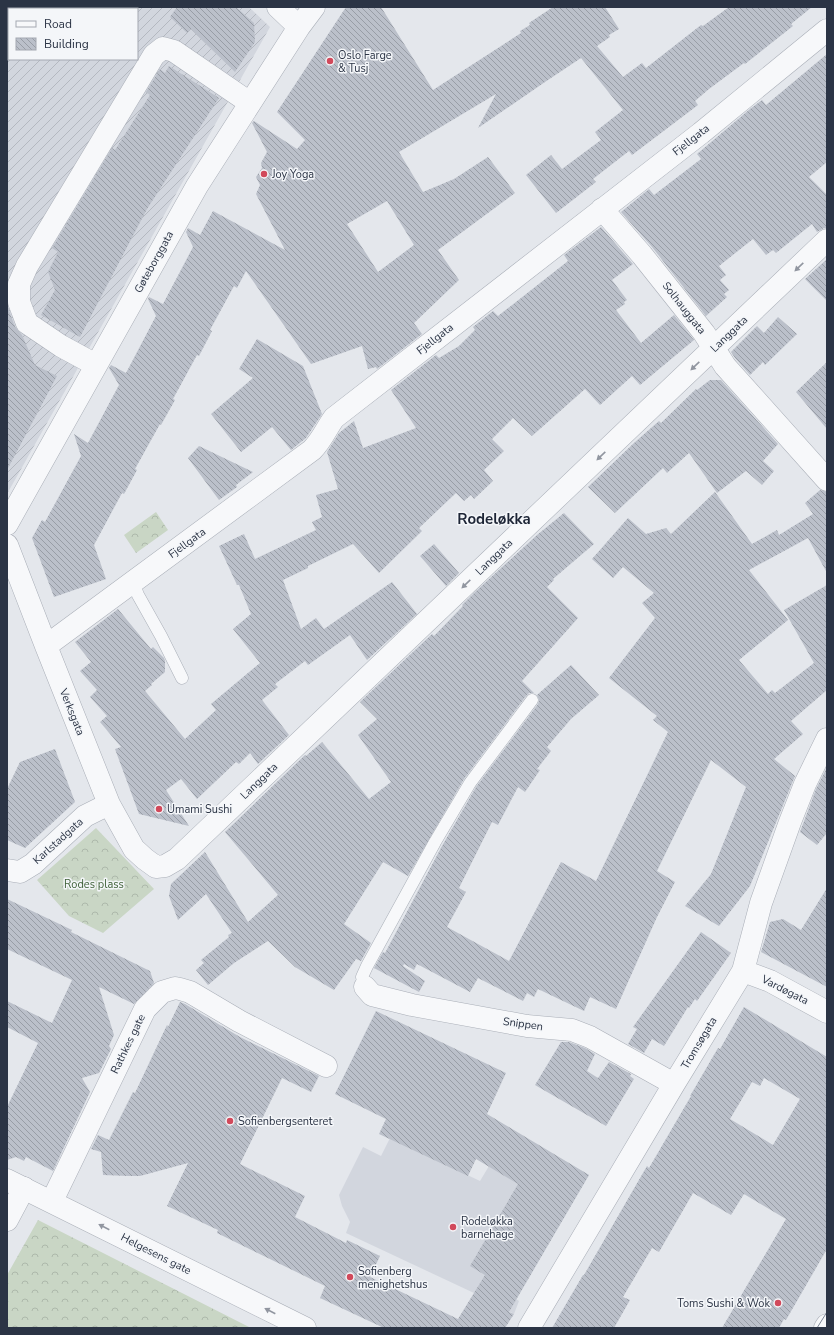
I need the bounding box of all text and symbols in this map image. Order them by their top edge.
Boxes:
legend [8,8,138,60]
text: Road [44,16,72,32]
text: Building [44,36,89,52]
place label: Oslo Farge & Tusj [338,48,392,76]
marker: Oslo Farge & Tusj [325,56,335,66]
street label: Fjellgata [669,121,713,159]
place label: Joy Yoga [271,167,314,182]
marker: Joy Yoga [259,169,269,179]
street label: Gøteborggata [131,228,177,296]
one-way arrow [794,262,804,272]
street label: Solhauggata [659,279,709,337]
street label: Langgata [707,312,751,356]
street label: Fjellgata [413,320,457,358]
one-way arrow [690,362,700,371]
one-way arrow [596,451,606,461]
district label: Rodeløkka [457,509,531,529]
street label: Fjellgata [165,524,209,562]
street label: Langgata [472,535,516,579]
one-way arrow [461,579,471,589]
street label: Verksgata [55,685,88,738]
street label: Langgata [237,759,281,803]
place label: Umami Sushi [167,802,232,817]
marker: Umami Sushi [154,804,164,814]
street label: Karlstadgata [30,814,87,868]
park label: Rodes plass [64,877,124,892]
street label: Vardøgata [758,971,811,1008]
street label: Rathkes gate [107,1012,149,1076]
street label: Snippen [502,1014,544,1034]
street label: Tromsøgata [677,1014,721,1072]
place label: Sofienbergsenteret [238,1114,332,1129]
marker: Sofienbergsenteret [225,1116,235,1126]
place label: Rodeløkka barnehage [461,1214,514,1242]
marker: Rodeløkka barnehage [448,1222,458,1232]
one-way arrow [98,1224,109,1230]
street label: Helgesens gate [118,1230,194,1278]
place label: Sofienberg menighetshus [358,1264,427,1292]
marker: Sofienberg menighetshus [345,1272,355,1282]
place label: Toms Sushi & Wok [677,1296,770,1311]
marker: Toms Sushi & Wok [773,1298,783,1308]
one-way arrow [264,1307,276,1314]

